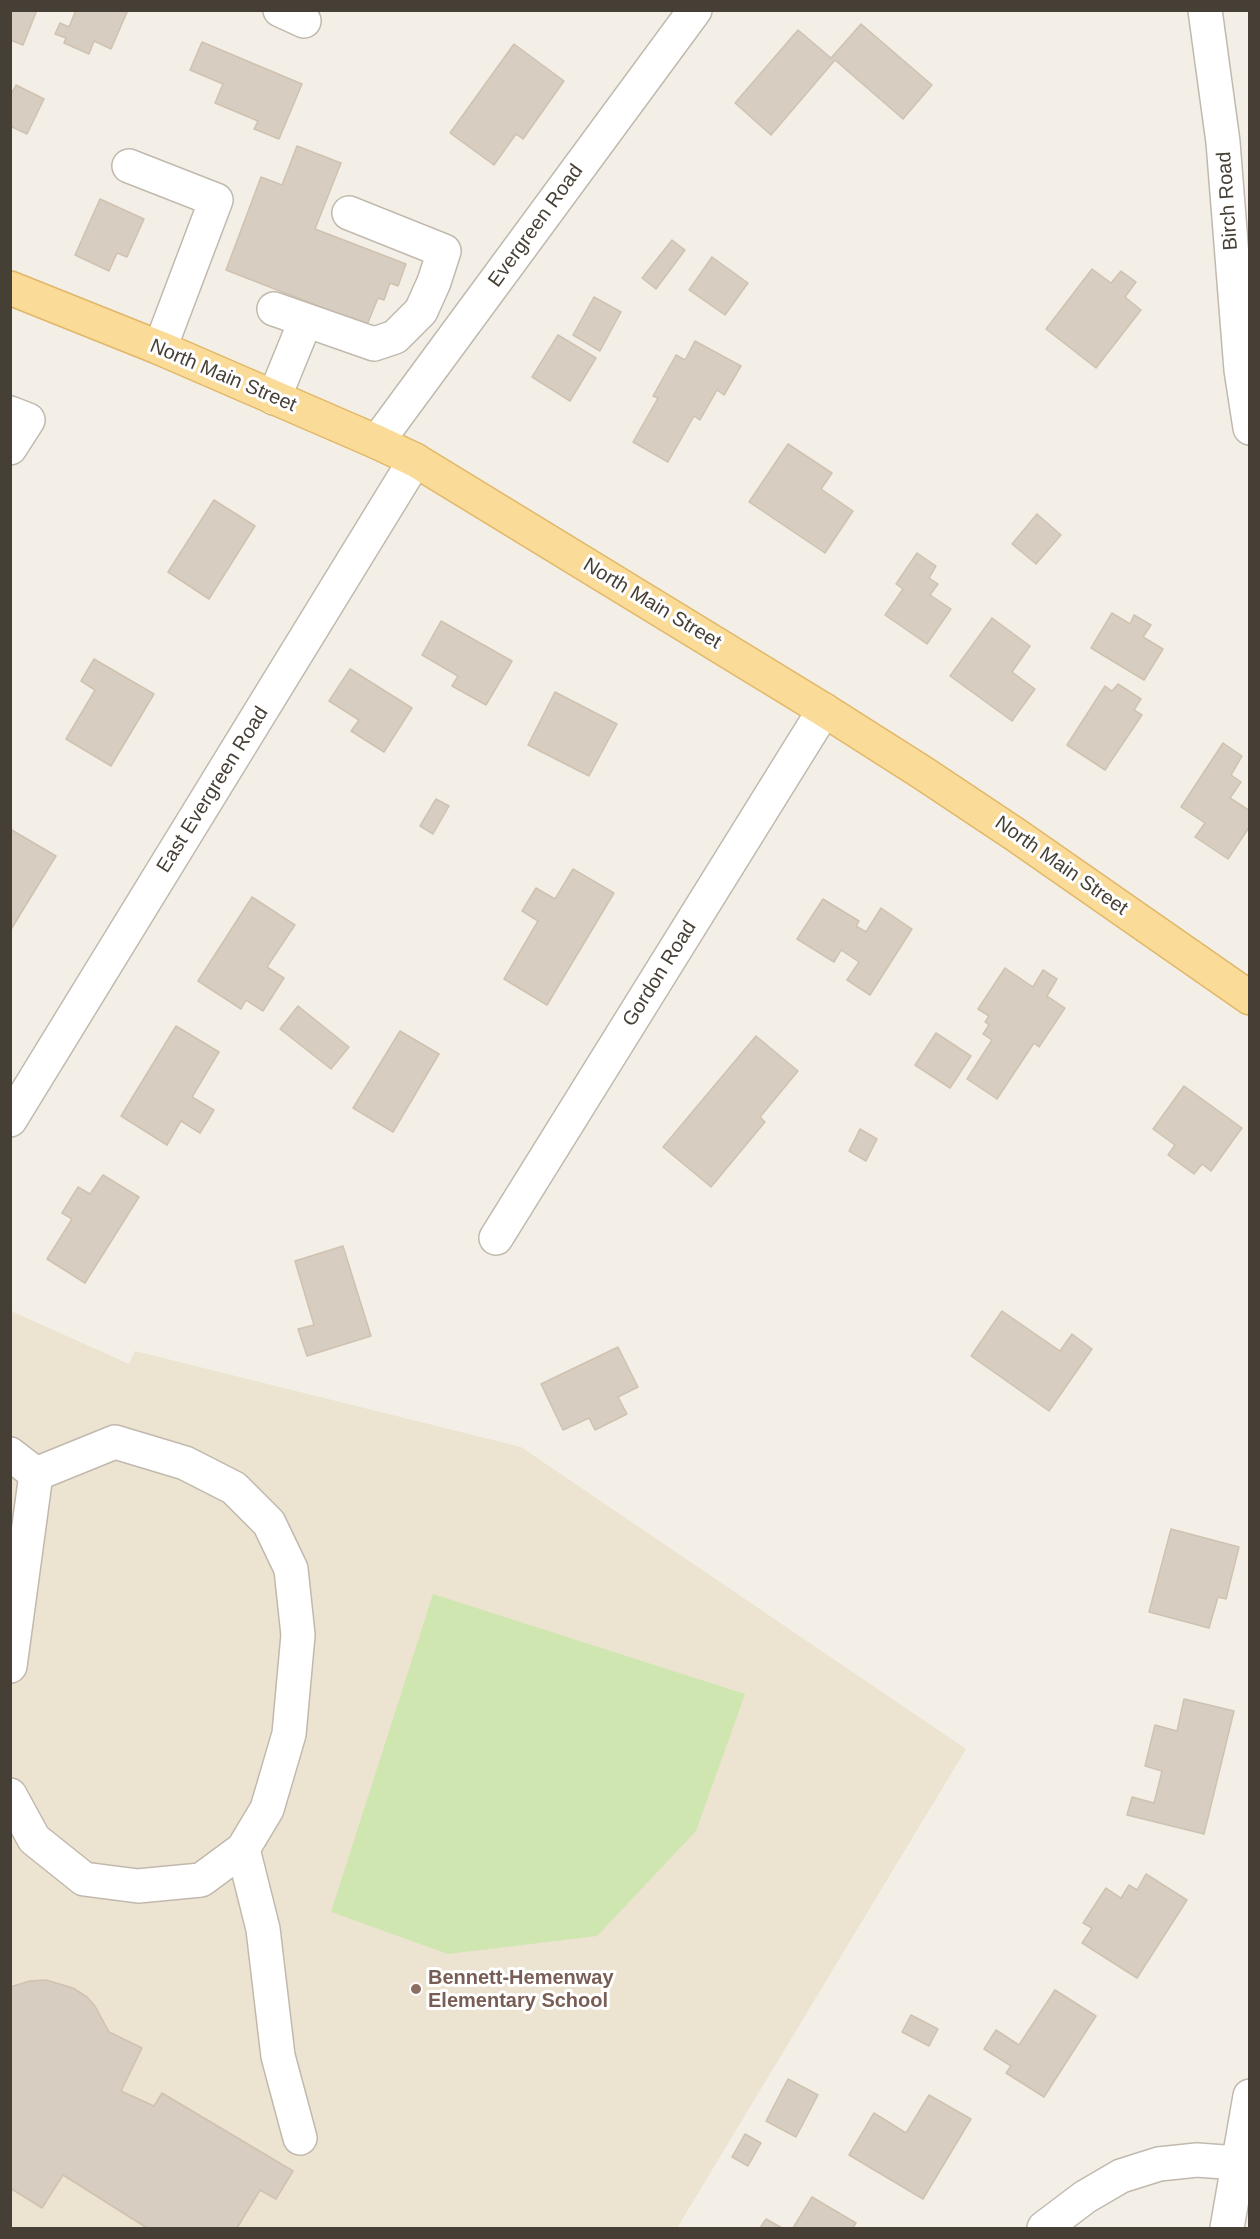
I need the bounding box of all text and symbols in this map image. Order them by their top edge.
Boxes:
street label: Birch Road [1213,151,1243,251]
street label: Evergreen Road [483,160,589,292]
street label: North Main Street [146,334,300,418]
street label: North Main Street [579,553,725,655]
street label: East Evergreen Road [152,703,274,877]
street label: North Main Street [990,811,1132,921]
street label: Gordon Road [618,917,702,1031]
place label: Bennett-Hemenway Elementary School [428,1966,614,2013]
marker: Bennett-Hemenway Elementary School [409,1982,423,1996]

